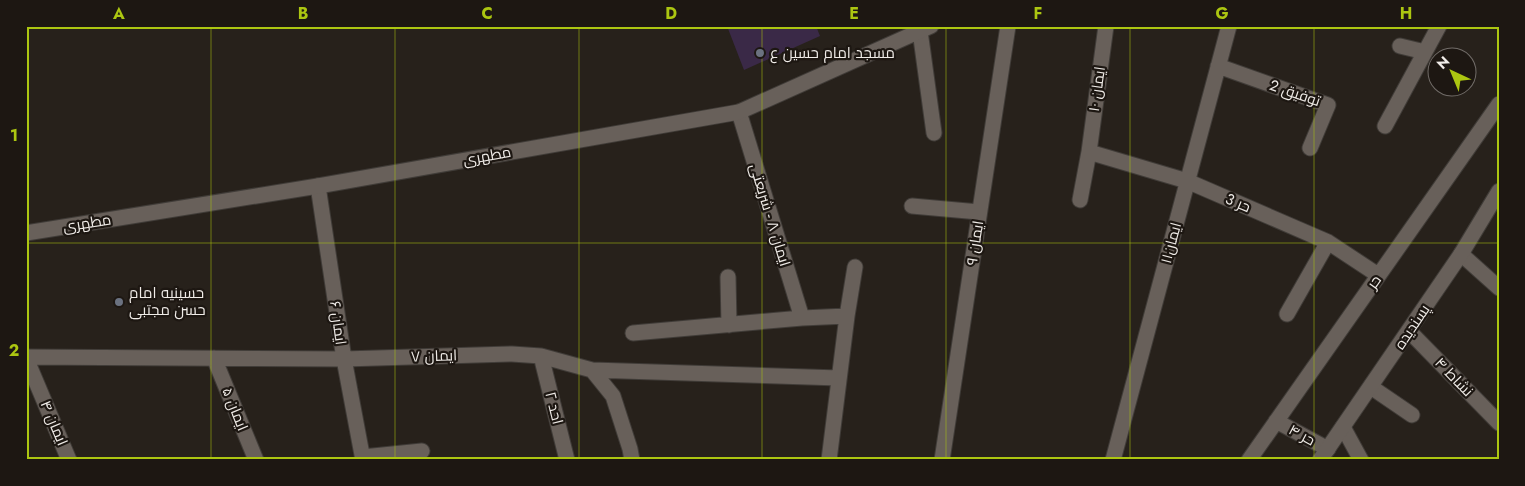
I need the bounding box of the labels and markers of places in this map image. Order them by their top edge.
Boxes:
place label: مسجد امام حسین ع [770,42,895,64]
marker: مسجد امام حسین ع [754,47,766,59]
place label: حسینیه امام حسن مجتبی [129,282,206,321]
marker: حسینیه امام حسن مجتبی [113,296,125,308]

